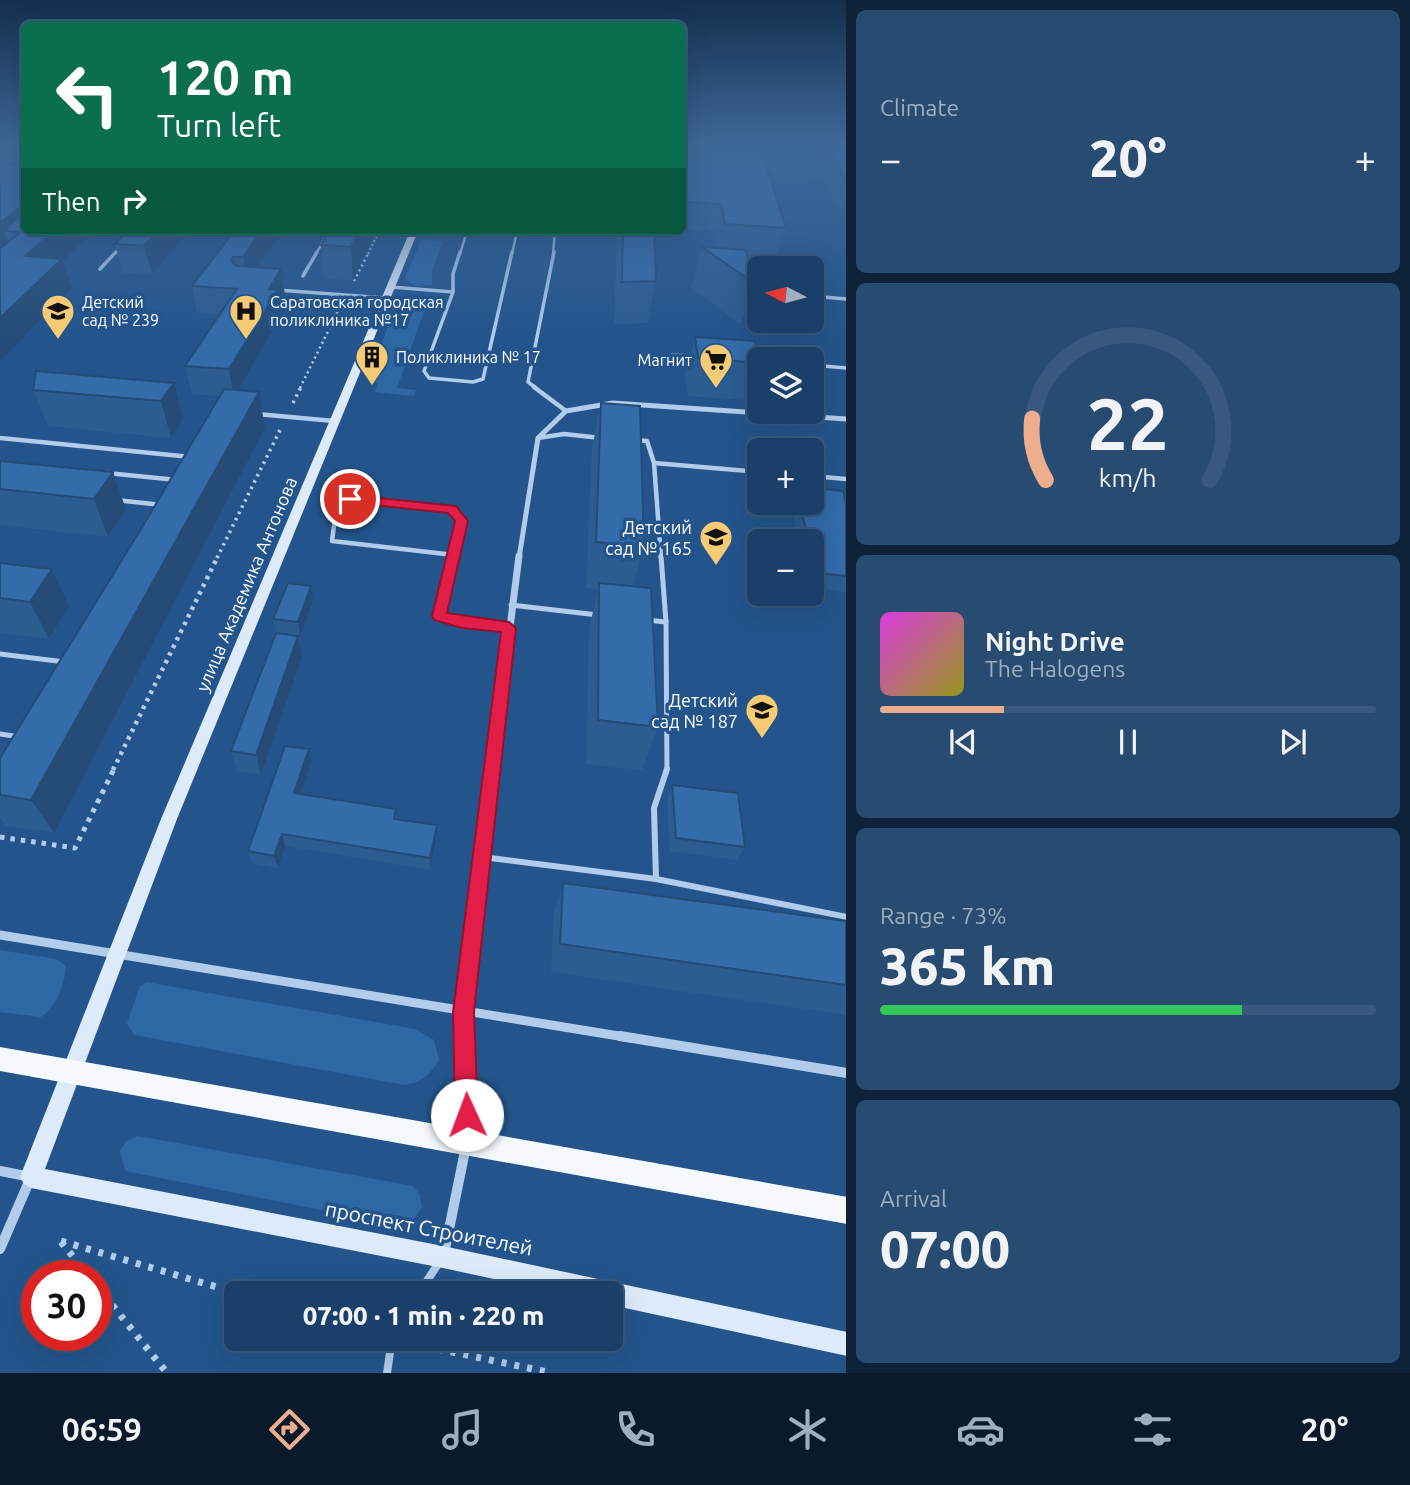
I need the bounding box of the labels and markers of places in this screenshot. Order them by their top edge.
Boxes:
school or university icon: Детский сад № 239 [39,292,77,341]
hospital icon: Саратовская городская поликлиника №17 [227,292,265,341]
place label: Детский сад № 239 [82,293,159,329]
place label: Саратовская городская поликлиника №17 [270,293,444,329]
building icon: Поликлиника № 17 [353,338,391,387]
supermarket icon: Магнит [697,341,735,390]
place label: Поликлиника № 17 [396,348,541,366]
place label: Магнит [638,351,692,369]
pin [320,469,380,529]
place label: Детский сад № 165 [605,517,692,558]
school or university icon: Детский сад № 165 [697,518,735,567]
place label: Детский сад № 187 [651,690,738,731]
school or university icon: Детский сад № 187 [743,691,781,740]

